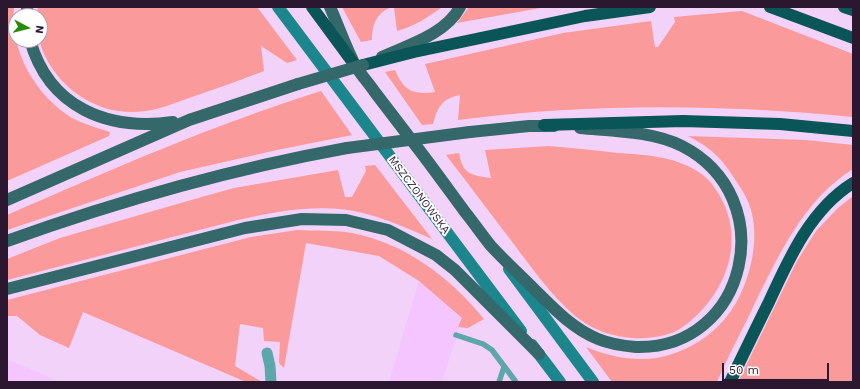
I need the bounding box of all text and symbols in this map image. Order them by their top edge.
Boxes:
north arrow [8,8,48,48]
text: N [32,25,46,34]
street label: MSZCZONOWSKA [385,153,453,237]
scale bar [724,355,831,381]
text: 50 m [729,363,759,377]

